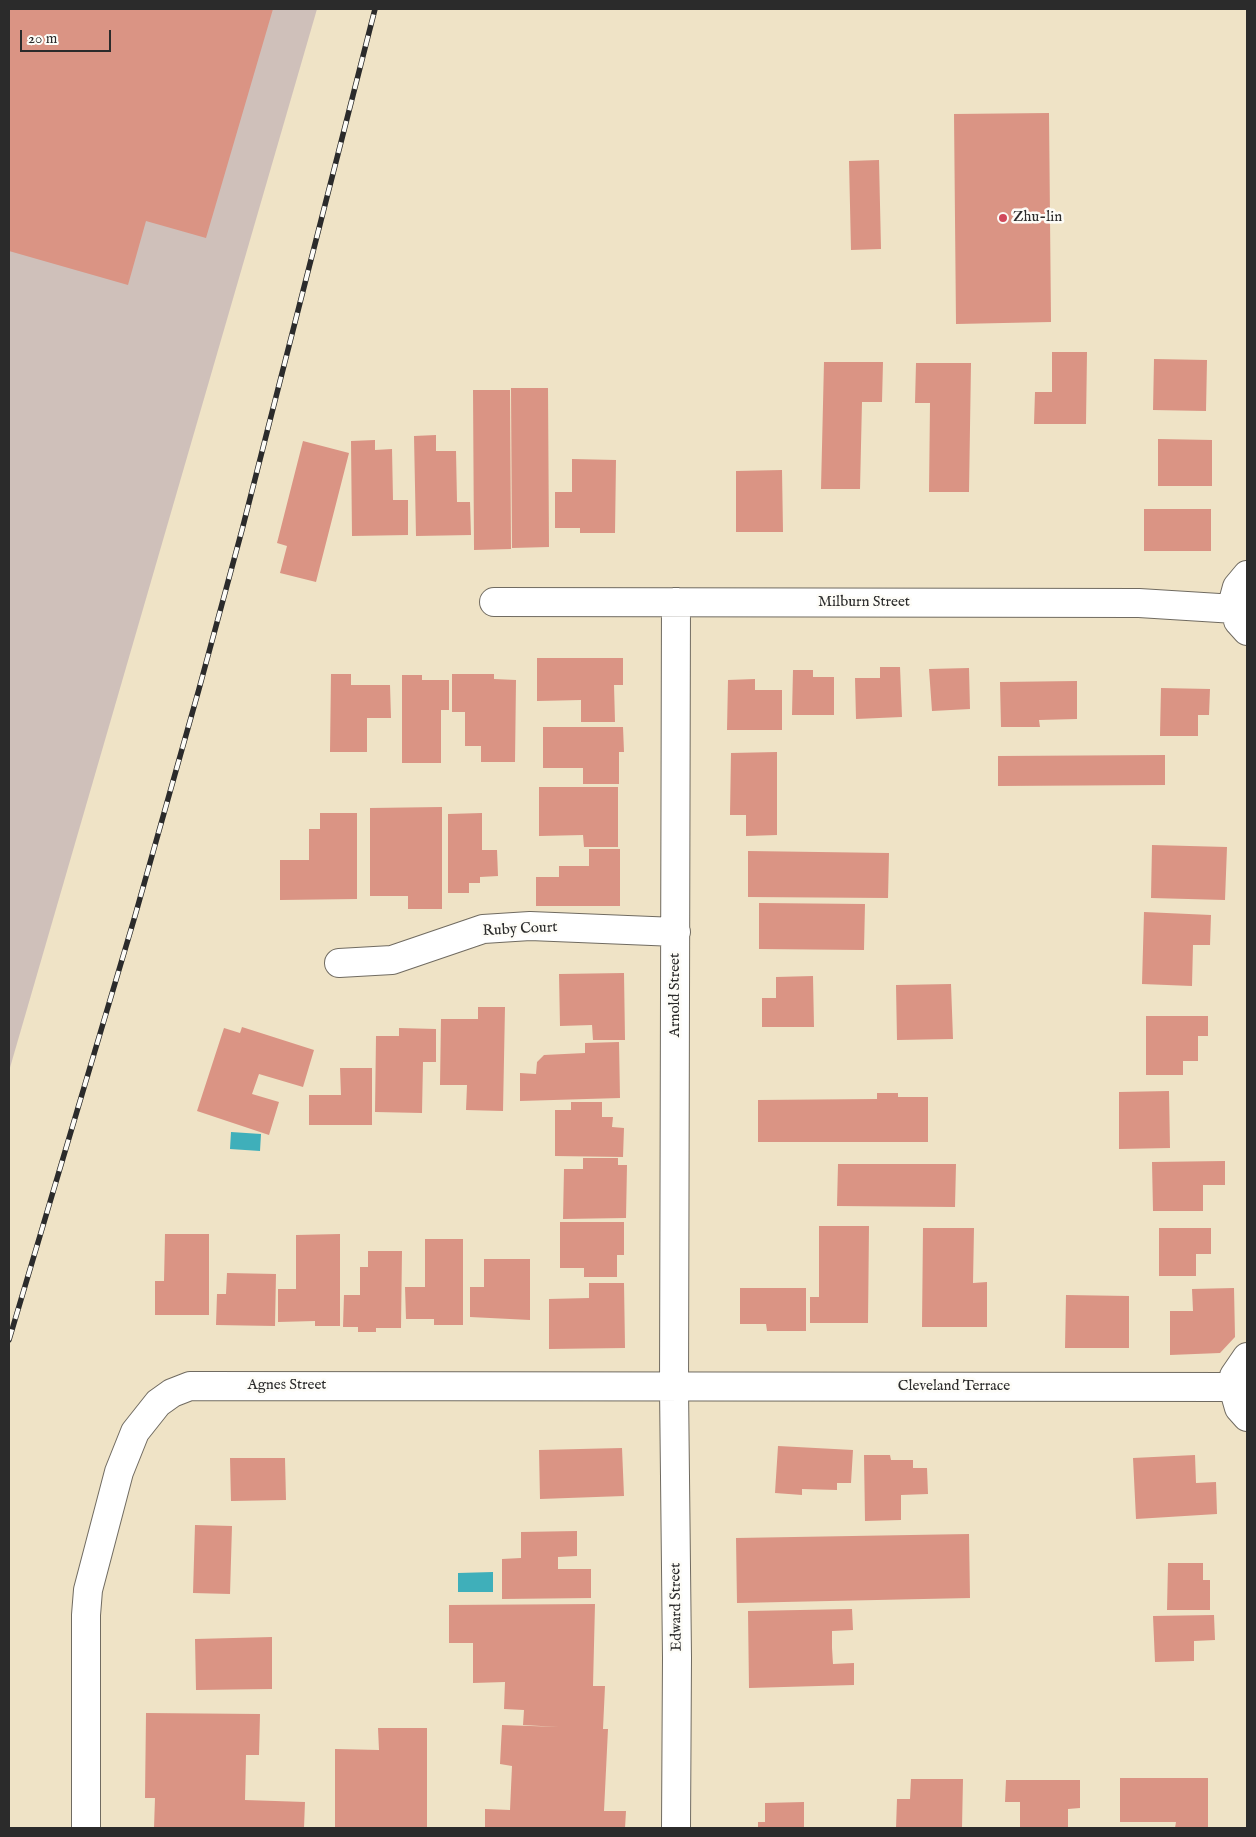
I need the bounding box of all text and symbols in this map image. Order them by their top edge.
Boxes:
scale bar [22,20,114,52]
text: 20 m [28,29,57,48]
place label: Zhu-lin [1013,209,1062,227]
marker: Zhu-lin [997,212,1009,224]
street label: Milburn Street [818,594,910,612]
street label: Ruby Court [482,919,558,941]
street label: Arnold Street [667,953,685,1037]
street label: Agnes Street [248,1377,326,1395]
street label: Cleveland Terrace [898,1378,1010,1396]
street label: Edward Street [667,1563,687,1651]

